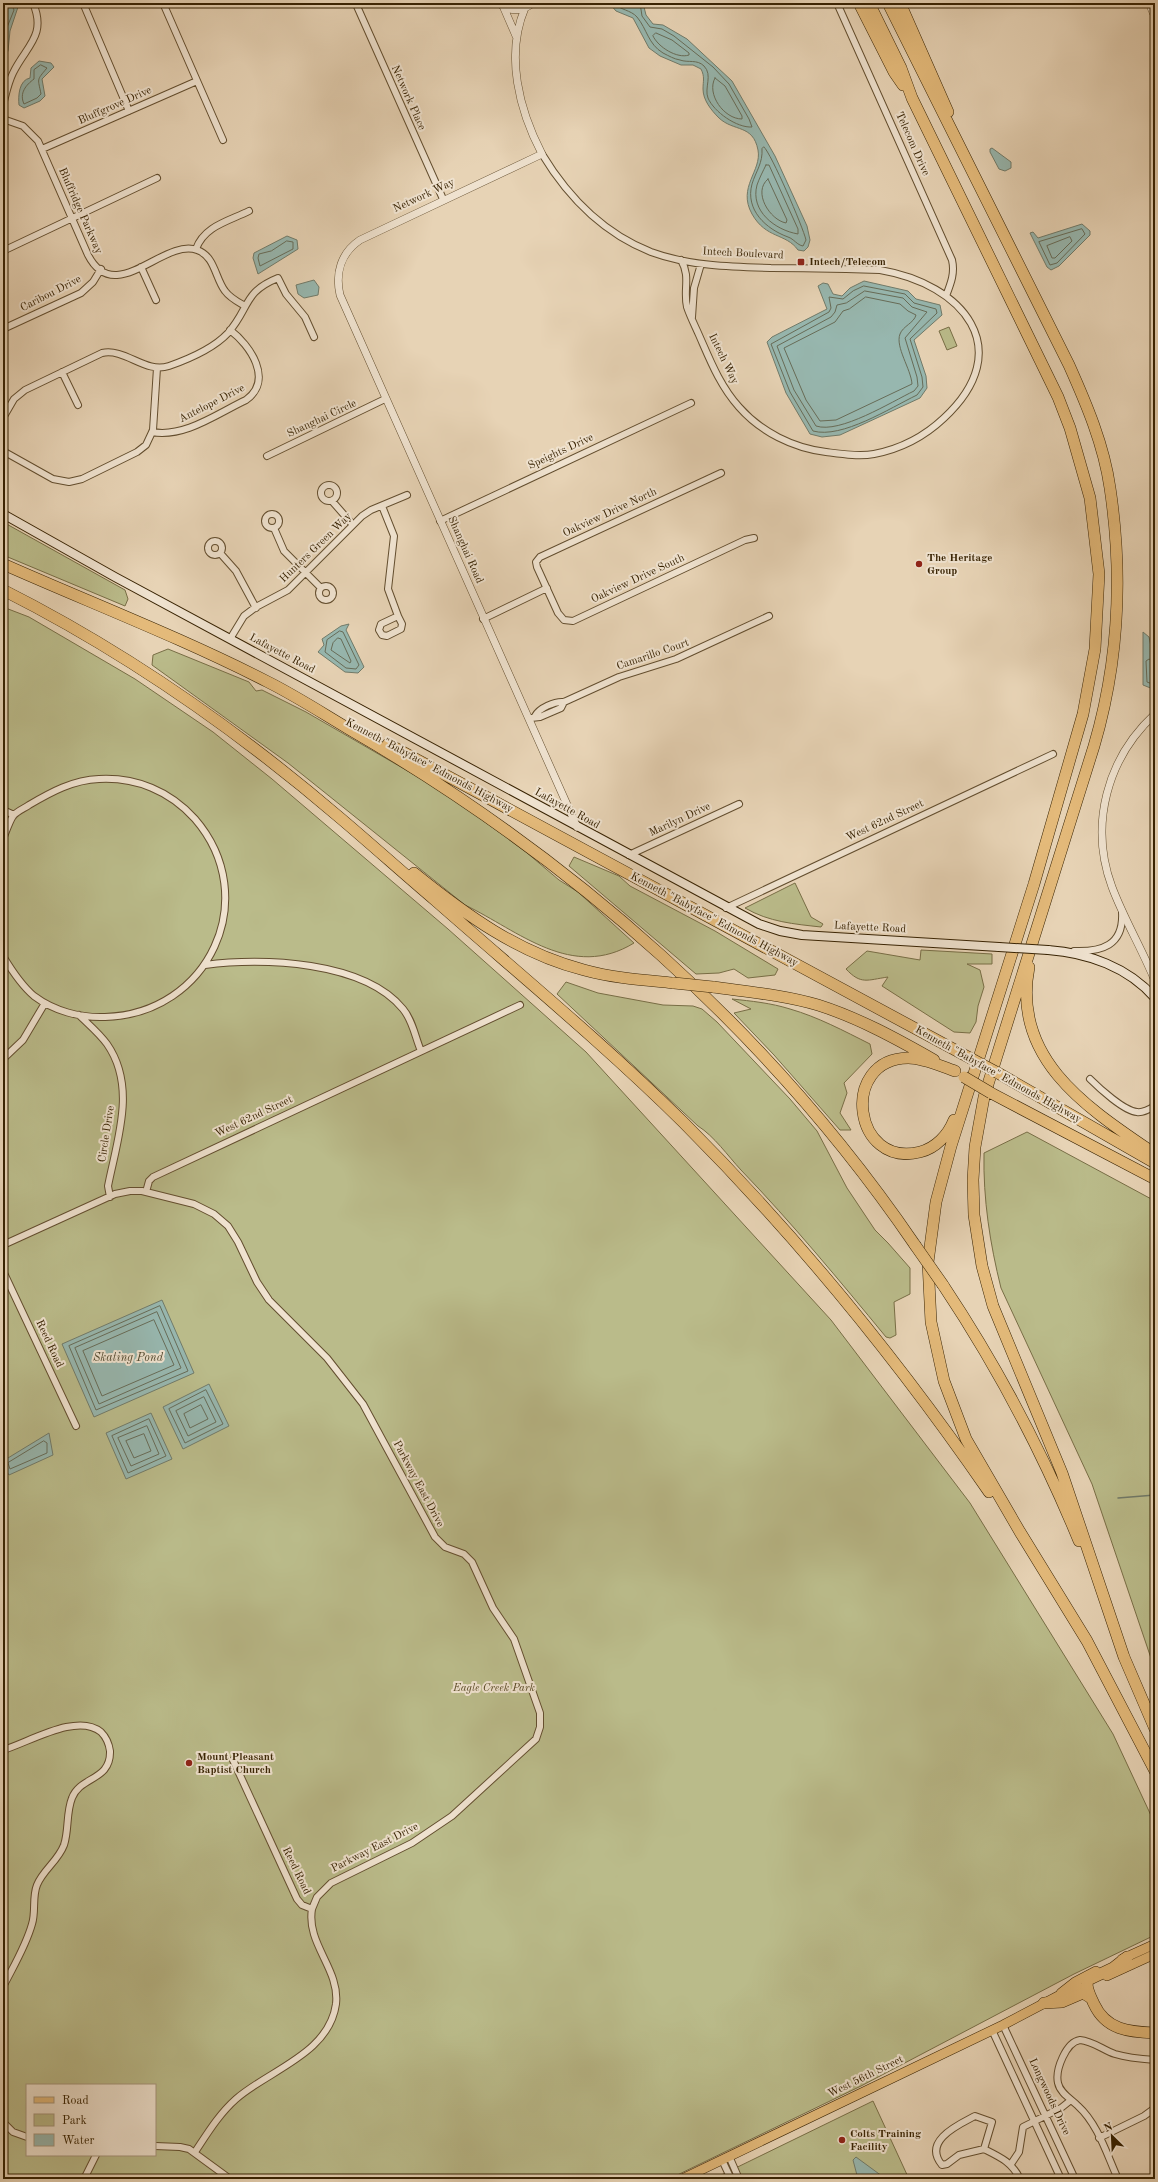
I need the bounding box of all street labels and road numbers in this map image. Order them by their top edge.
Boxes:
street label: Network Place [389,64,427,132]
street label: Bluffgrove Drive [77,85,153,127]
street label: Telecom Drive [893,110,931,178]
street label: Bluffridge Parkway [56,166,104,256]
street label: Network Way [392,177,456,215]
street label: Intech Boulevard [702,246,784,262]
street label: Caribou Drive [19,274,83,314]
street label: Intech Way [706,332,740,386]
street label: Antelope Drive [177,383,247,425]
street label: Shanghai Circle [286,398,358,440]
street label: Speights Drive [527,432,595,472]
street label: Oakview Drive North [561,486,659,540]
street label: Hunters Green Way [278,511,354,585]
street label: Shanghai Road [445,515,485,585]
street label: Oakview Drive South [590,552,686,606]
street label: Lafayette Road [247,632,317,676]
street label: Camarillo Court [615,637,691,673]
street label: Kenneth "Babyface" Edmonds Highway [343,717,515,815]
street label: Lafayette Road [533,787,602,831]
street label: West 62nd Street [845,798,926,844]
street label: Marilyn Drive [648,801,712,839]
street label: Kenneth "Babyface" Edmonds Highway [628,871,800,969]
street label: Lafayette Road [834,921,907,935]
street label: Kenneth "Babyface" Edmonds Highway [913,1025,1083,1126]
street label: West 62nd Street [214,1094,295,1140]
street label: Circle Drive [97,1105,117,1163]
street label: Reed Road [33,1318,65,1370]
street label: Parkway East Drive [391,1439,445,1529]
street label: Parkway East Drive [330,1821,420,1875]
street label: Reed Road [280,1846,312,1897]
street label: West 56th Street [827,2054,906,2100]
street label: Longwoods Drive [1026,2057,1072,2137]

